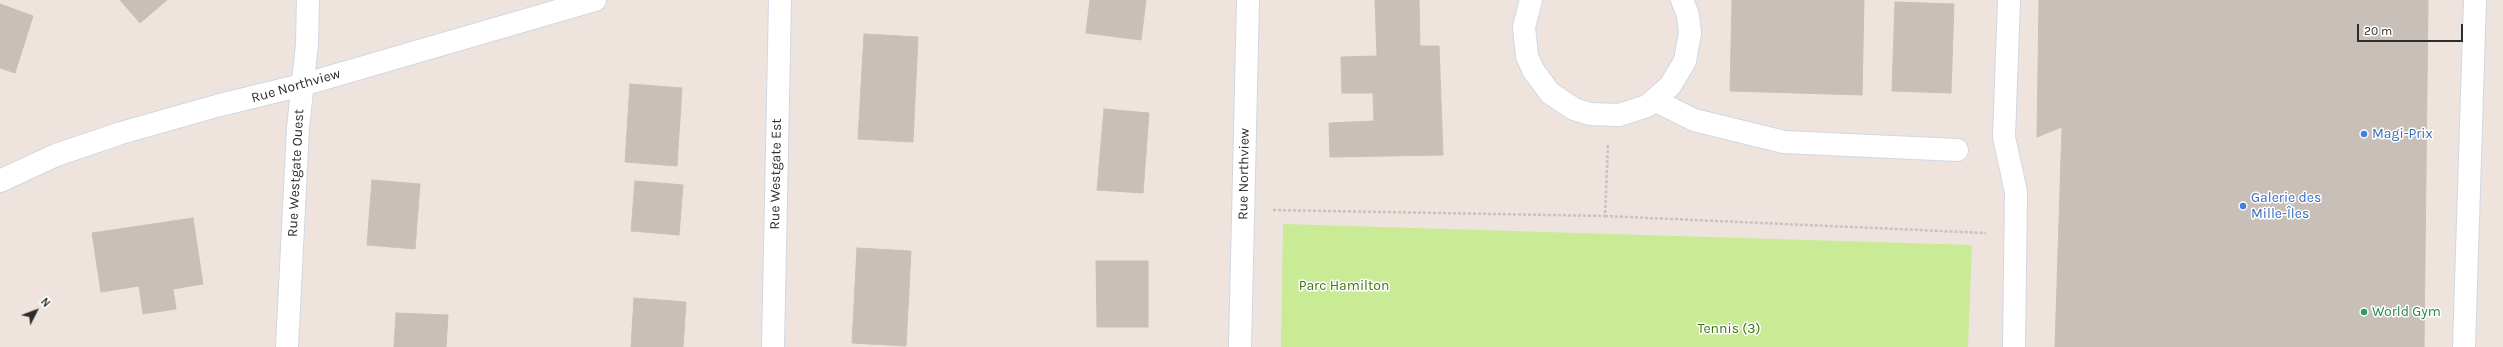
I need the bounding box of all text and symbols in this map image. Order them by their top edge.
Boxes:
scale bar [2359,16,2465,42]
text: 20 m [2364,24,2392,38]
street label: Rue Northview [249,65,343,107]
street label: Rue Westgate Ouest [284,109,308,237]
street label: Rue Westgate Est [767,118,785,230]
place label: Magi-Prix [2372,126,2433,142]
street label: Rue Northview [1235,128,1253,220]
marker: Magi-Prix [2359,129,2369,139]
place label: Galerie des Mille-Îles [2251,190,2321,222]
marker: Galerie des Mille-Îles [2238,201,2248,211]
park label: Parc Hamilton [1299,278,1389,294]
north arrow [16,291,56,331]
text: N [38,295,53,310]
place label: World Gym [2372,304,2441,320]
marker: World Gym [2359,307,2369,317]
park label: Tennis (3) [1697,321,1761,337]

